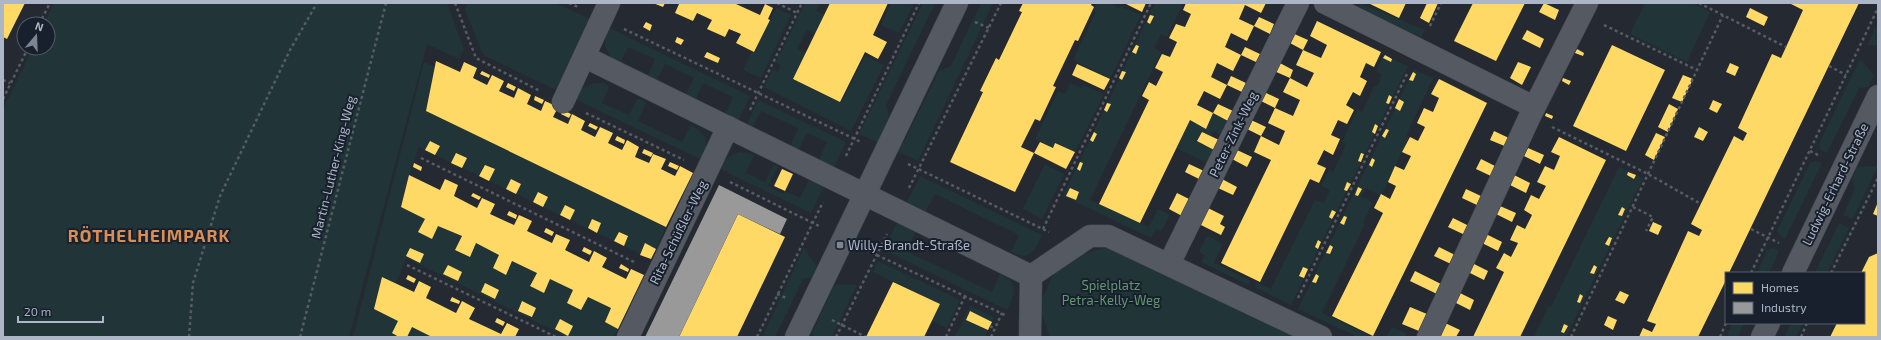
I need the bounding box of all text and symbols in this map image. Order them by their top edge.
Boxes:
north arrow [16,16,56,56]
text: N [34,19,45,34]
street label: Peter-Zink-Weg [1205,89,1261,179]
street label: Martin-Luther-King-Weg [307,94,359,240]
street label: Ludwig-Erhard-Straße [1798,120,1872,248]
street label: Rita-Schüßler-Weg [646,177,710,287]
district label: RÖTHELHEIMPARK [68,225,230,245]
place label: Willy-Brandt-Straße [848,237,970,253]
marker: Willy-Brandt-Straße [835,240,845,250]
legend [1725,272,1865,324]
park label: Spielplatz Petra-Kelly-Weg [1062,277,1160,308]
text: Homes [1761,280,1799,294]
scale bar [18,298,103,324]
text: Industry [1761,300,1807,314]
text: 20 m [24,304,51,318]

